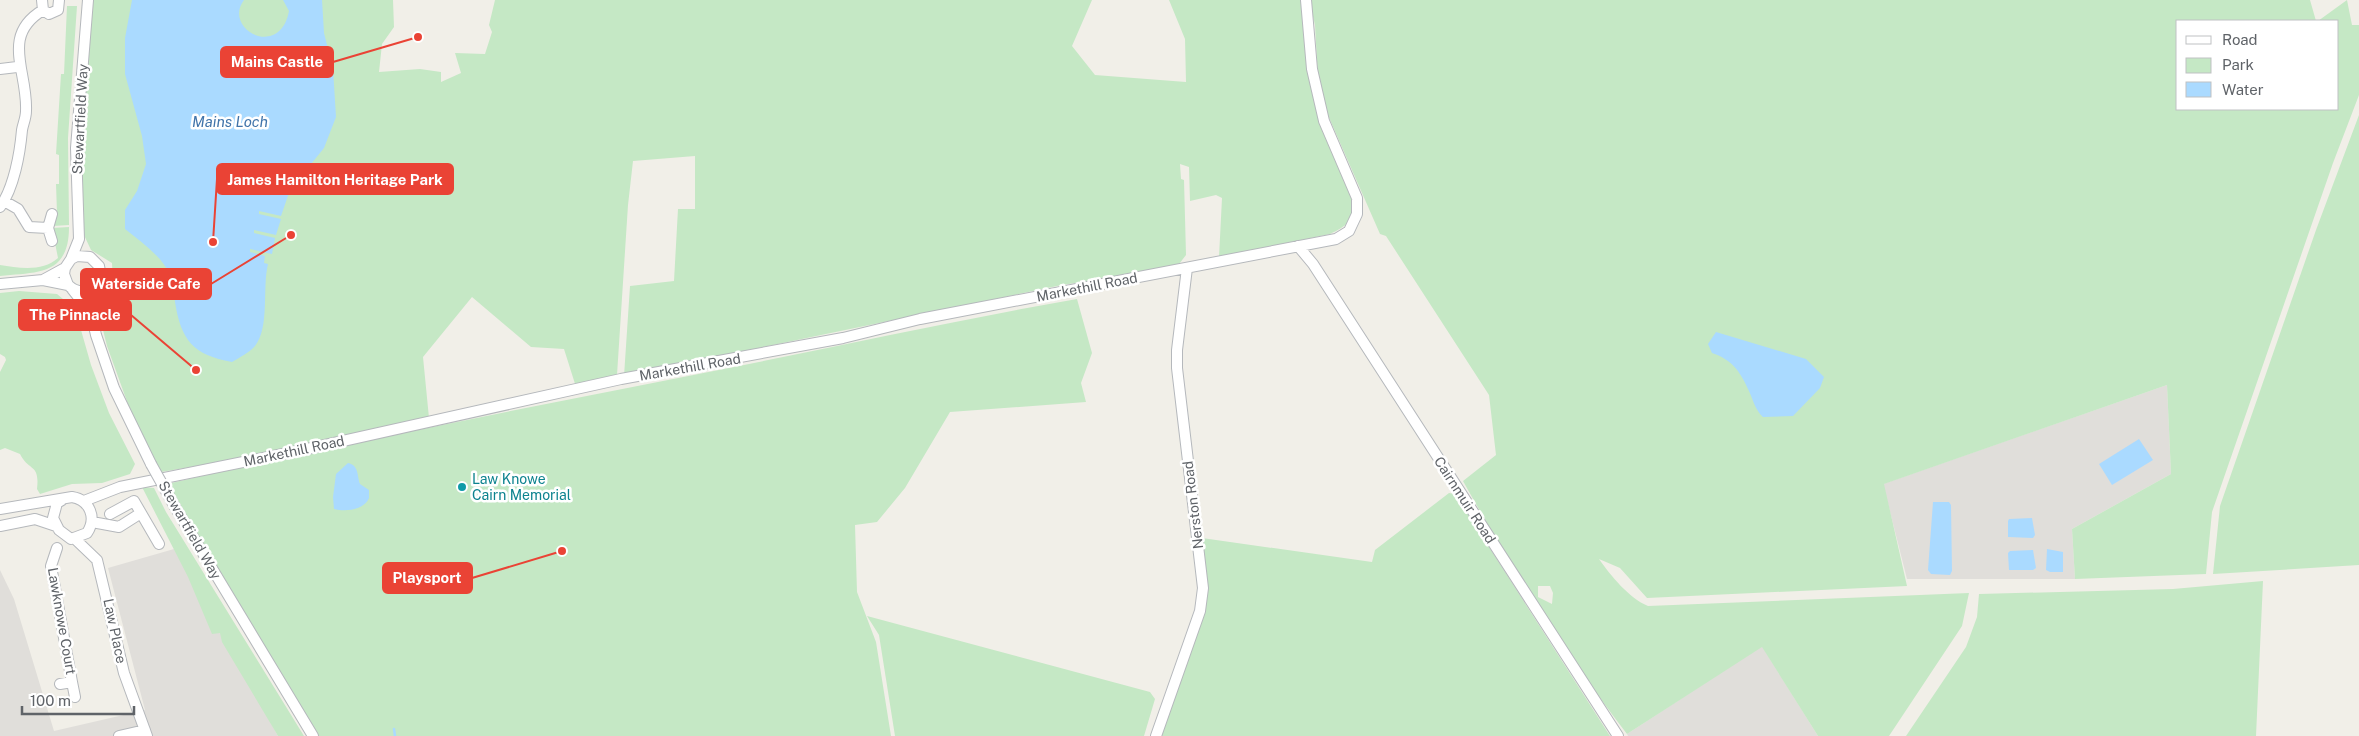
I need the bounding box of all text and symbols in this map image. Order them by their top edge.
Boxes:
legend [2176,20,2339,110]
text: Road [2222,31,2258,48]
callout: Mains Castle [221,47,333,77]
text: Mains Castle [231,53,323,70]
text: Park [2222,56,2254,73]
street label: Stewartfield Way [69,63,91,175]
text: Water [2222,81,2264,98]
water label: Mains Loch [192,113,268,130]
callout: James Hamilton Heritage Park [217,164,453,194]
text: James Hamilton Heritage Park [227,171,443,188]
callout: Waterside Cafe [81,269,211,299]
street label: Markethill Road [1035,269,1139,305]
text: Waterside Cafe [91,275,201,292]
callout: The Pinnacle [19,300,131,330]
text: The Pinnacle [29,306,121,323]
street label: Markethill Road [638,350,742,384]
street label: Markethill Road [242,433,346,469]
street label: Cairnmuir Road [1431,454,1499,546]
street label: Nerston Road [1180,460,1206,550]
place label: Law Knowe Cairn Memorial [472,471,571,503]
street label: Stewartfield Way [155,478,225,582]
marker: Law Knowe Cairn Memorial [456,481,468,493]
callout: Playsport [383,563,472,593]
street label: Lawknowe Court [45,566,79,676]
text: Playsport [392,569,462,586]
street label: Law Place [100,597,130,665]
scale bar [22,684,135,716]
text: 100 m [30,692,71,709]

